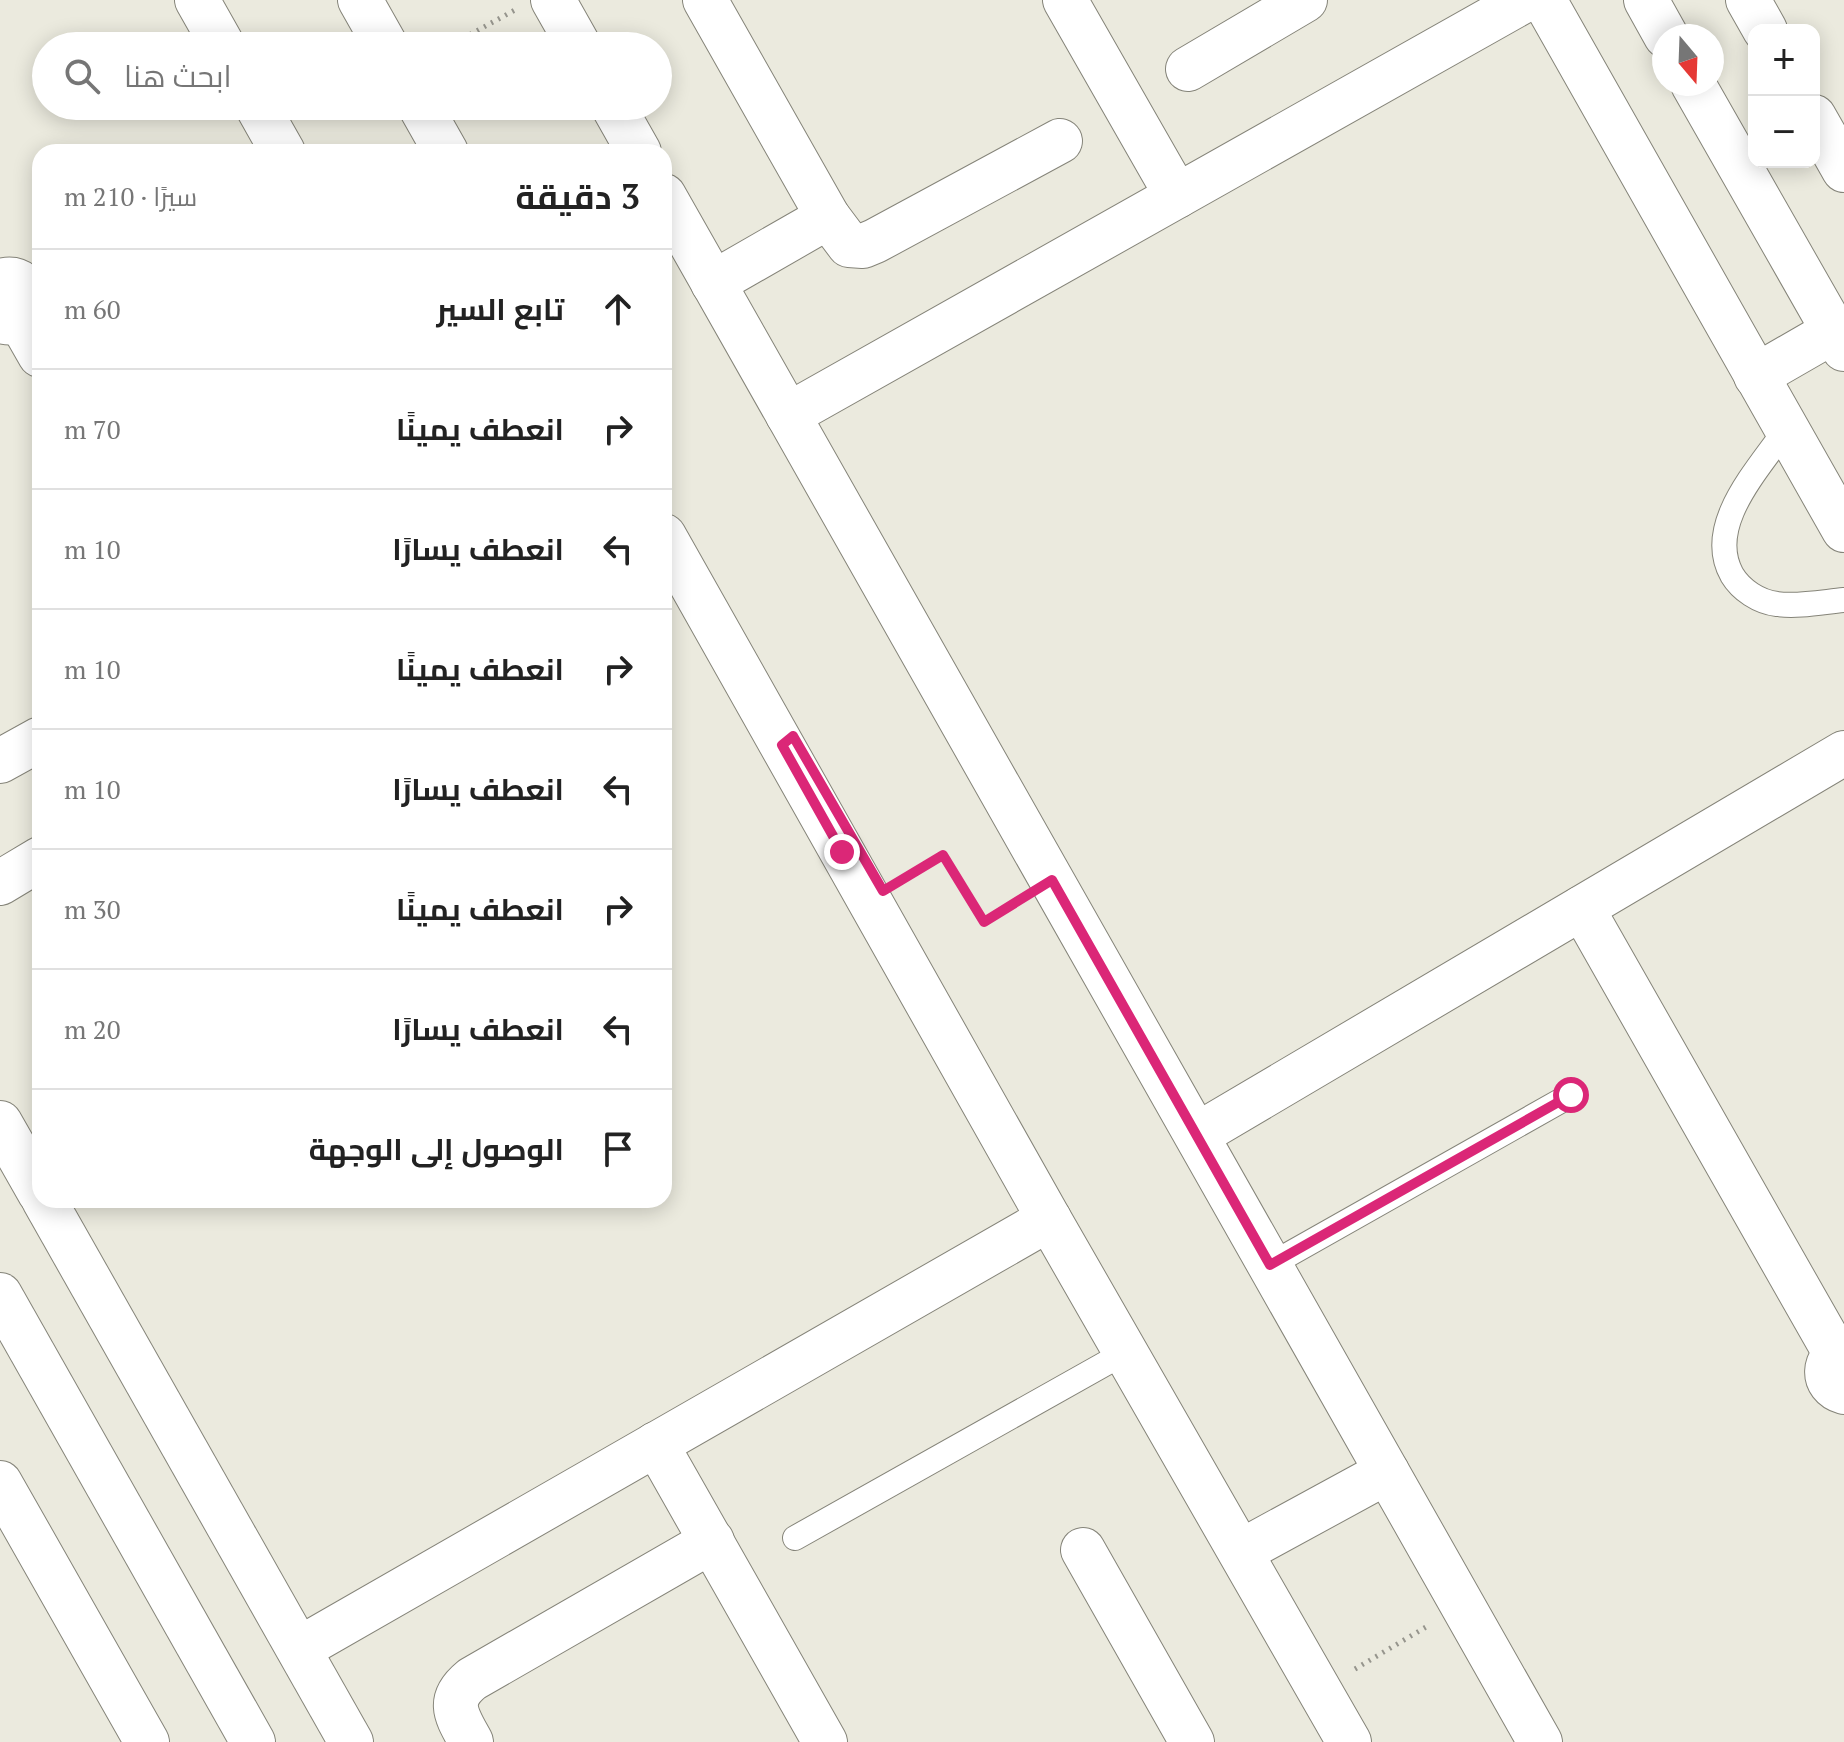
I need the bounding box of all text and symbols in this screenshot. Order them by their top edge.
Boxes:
north arrow [1652,24,1724,96]
map controls [1748,24,1820,168]
button: + [1748,24,1820,96]
search box [32,32,672,120]
icon: search [60,54,104,98]
text: ابحث هنا [124,56,232,96]
button: − [1748,96,1820,168]
text: 3 دقيقة [515,174,640,219]
text: سيرًا · 210 m [64,179,197,213]
icon: ahead [596,287,640,331]
text: تابع السير [437,289,564,329]
text: 60 m [64,292,121,326]
icon: right [596,407,640,451]
text: انعطف يمينًا [396,409,564,449]
text: 70 m [64,412,121,446]
icon: left [596,527,640,571]
text: انعطف يسارًا [392,529,564,569]
text: 10 m [64,532,121,566]
icon: right [596,647,640,691]
text: انعطف يمينًا [396,649,564,689]
text: 10 m [64,652,121,686]
icon: left [596,767,640,811]
text: انعطف يسارًا [392,769,564,809]
text: 10 m [64,772,121,806]
route end [824,834,860,870]
icon: right [596,887,640,931]
text: انعطف يمينًا [396,889,564,929]
text: 30 m [64,892,121,926]
icon: left [596,1007,640,1051]
text: انعطف يسارًا [392,1009,564,1049]
text: 20 m [64,1012,121,1046]
route start [1553,1077,1589,1113]
icon: arrive [596,1127,640,1171]
text: الوصول إلى الوجهة [309,1129,564,1169]

